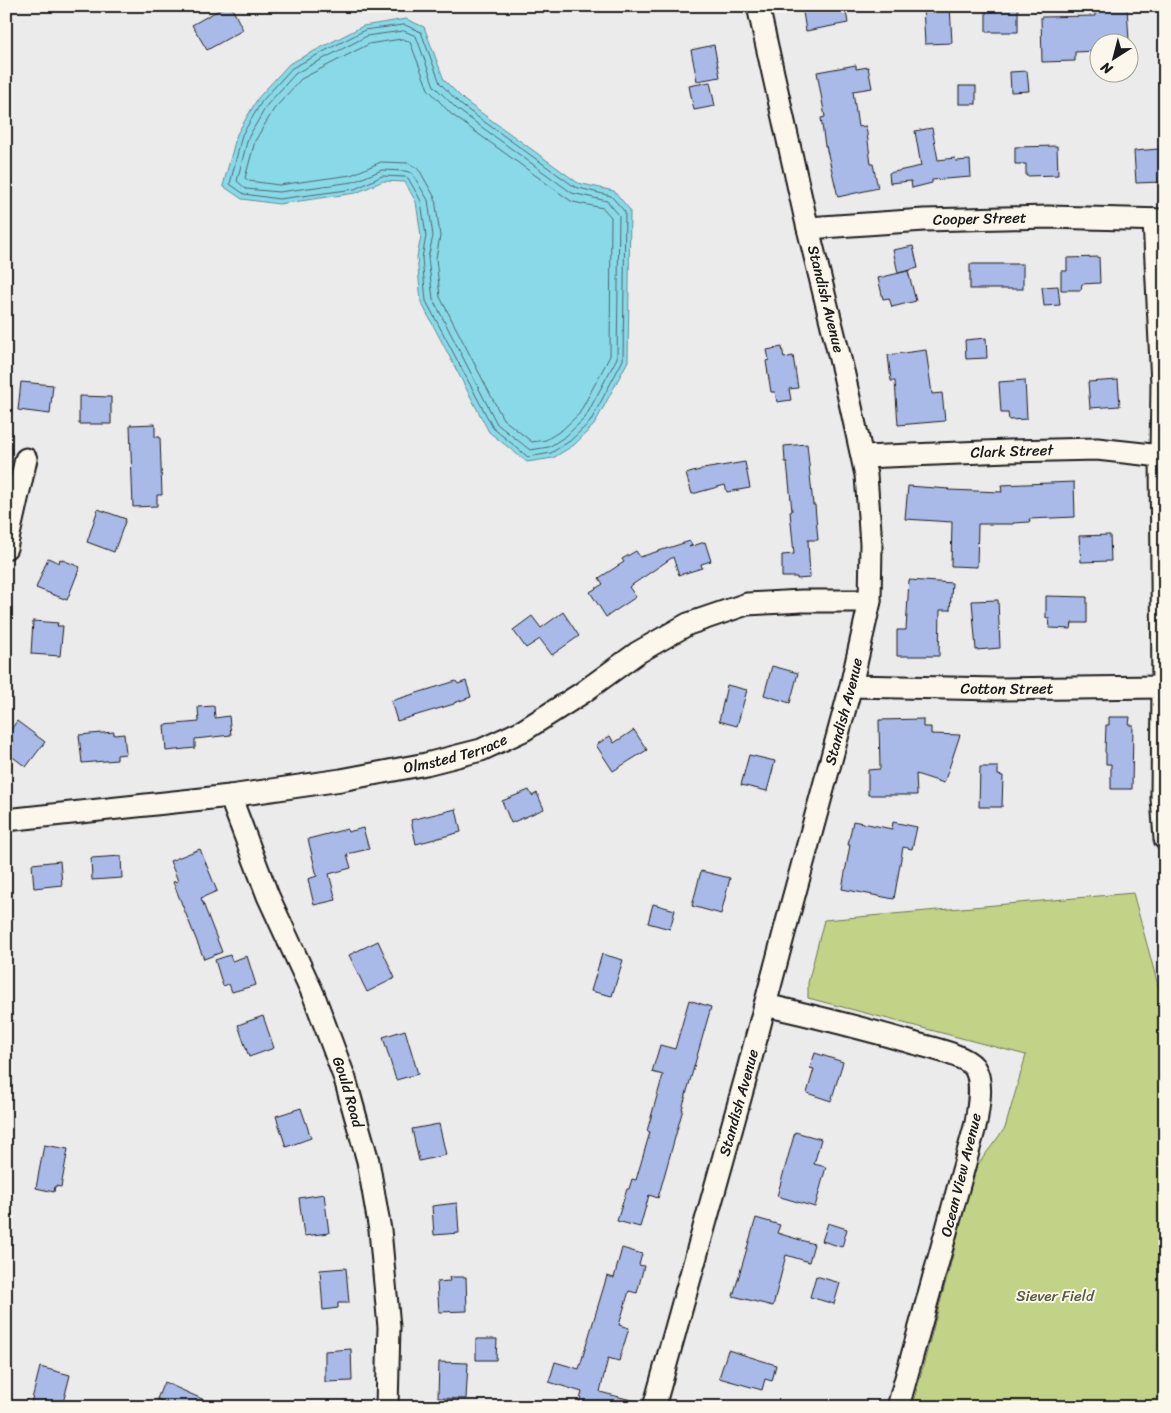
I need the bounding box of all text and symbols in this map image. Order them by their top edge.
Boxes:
north arrow [1088,32,1138,82]
text: N [1095,55,1119,82]
street label: Cooper Street [933,205,1027,233]
street label: Standish Avenue [800,242,852,356]
street label: Clark Street [970,437,1055,466]
street label: Standish Avenue [817,655,870,768]
street label: Cotton Street [960,675,1054,702]
street label: Olmsted Terrace [401,726,512,781]
street label: Standish Avenue [712,1046,766,1159]
street label: Gould Road [325,1053,371,1132]
street label: Ocean View Avenue [933,1110,989,1240]
park label: Siever Field [1016,1283,1095,1309]

